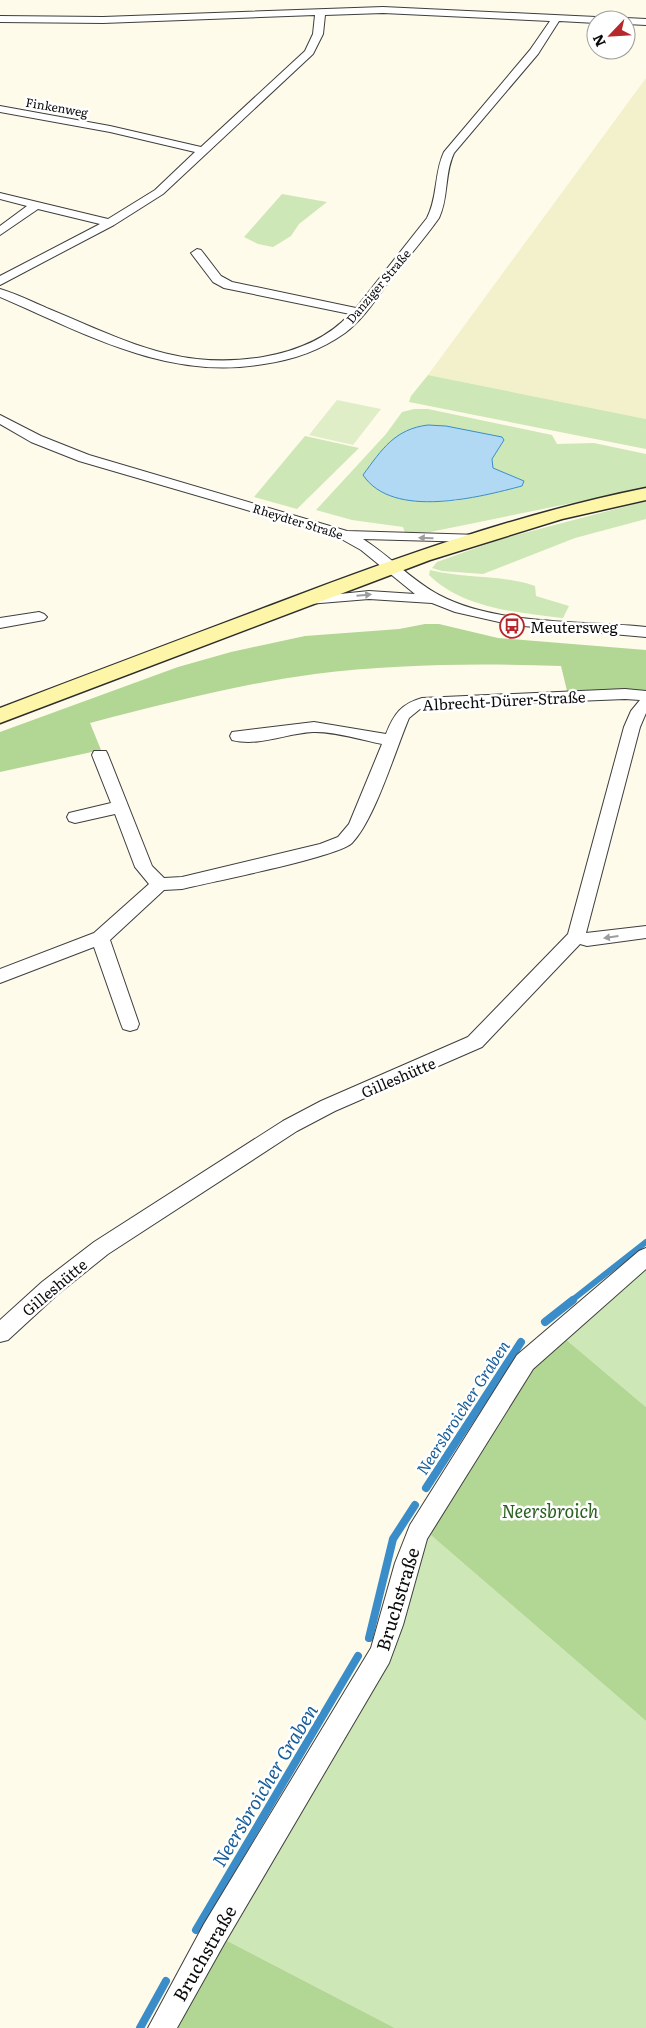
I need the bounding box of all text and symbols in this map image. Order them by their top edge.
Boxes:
north arrow [586,10,636,60]
text: N [587,31,610,50]
street label: Finkenweg [24,93,90,121]
street label: Danziger Straße [342,245,414,327]
street label: Rheydter Straße [251,499,345,543]
one-way arrow [418,533,434,541]
one-way arrow [357,591,373,599]
bus stop icon: Meutersweg [499,613,525,639]
place label: Meutersweg [530,615,618,638]
street label: Albrecht-Dürer-Straße [422,684,586,716]
one-way arrow [602,933,618,941]
street label: Gilleshütte [357,1051,439,1103]
street label: Gilleshütte [16,1253,92,1321]
water label: Neersbroicher Graben [409,1335,515,1479]
park label: Neersbroich [502,1497,599,1524]
street label: Bruchstraße [368,1544,426,1654]
water label: Neersbroicher Graben [204,1698,324,1872]
street label: Bruchstraße [166,1900,242,2006]

